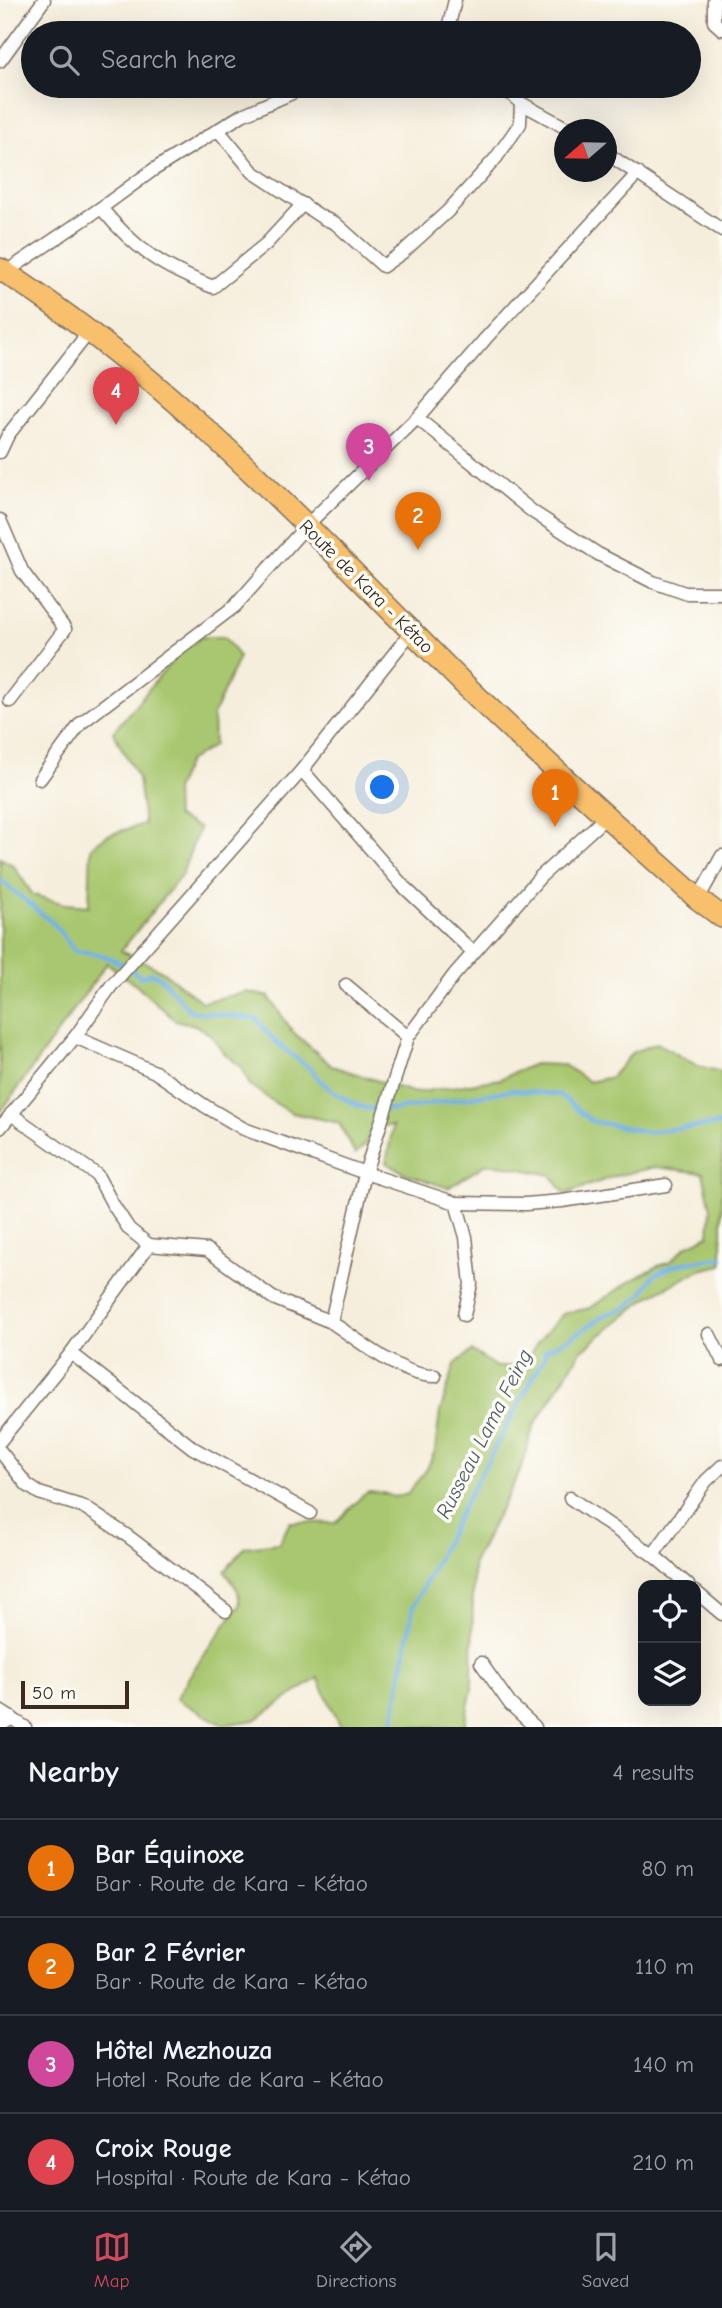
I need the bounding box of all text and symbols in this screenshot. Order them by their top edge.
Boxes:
search box [21,21,701,98]
icon: search [45,41,83,79]
text: Search here [101,45,236,75]
north arrow [554,119,617,182]
pin: 4 [93,367,139,425]
pin: 3 [346,423,392,481]
pin: 2 [395,492,441,550]
street label: Route de Kara - Kétao [295,515,438,658]
pin: 1 [532,769,578,827]
your location [365,770,399,804]
water label: Russeau Lama Feing [431,1345,537,1523]
map controls [638,1580,701,1706]
button: locate [638,1580,701,1643]
button: layers [638,1643,701,1706]
scale bar [21,1678,130,1710]
text: 50 m [32,1682,76,1704]
text: Nearby [28,1755,119,1790]
text: 4 results [612,1759,694,1786]
text: Bar Équinoxe [95,1840,244,1870]
text: 1 [46,1855,56,1882]
text: 80 m [641,1855,694,1882]
text: Bar · Route de Kara - Kétao [95,1870,368,1897]
text: Bar 2 Février [95,1938,245,1968]
text: 2 [45,1953,57,1980]
text: 110 m [635,1953,694,1980]
text: Bar · Route de Kara - Kétao [95,1968,368,1995]
text: Hôtel Mezhouza [95,2036,272,2066]
text: 3 [45,2051,57,2078]
text: 140 m [633,2051,694,2078]
text: Hotel · Route de Kara - Kétao [95,2066,384,2093]
text: Croix Rouge [95,2134,232,2164]
text: 4 [46,2149,56,2176]
text: 210 m [632,2149,694,2176]
text: Hospital · Route de Kara - Kétao [95,2164,411,2191]
tab: Map [93,2228,131,2292]
tab: Directions [316,2228,396,2292]
tab: Saved [582,2228,629,2292]

